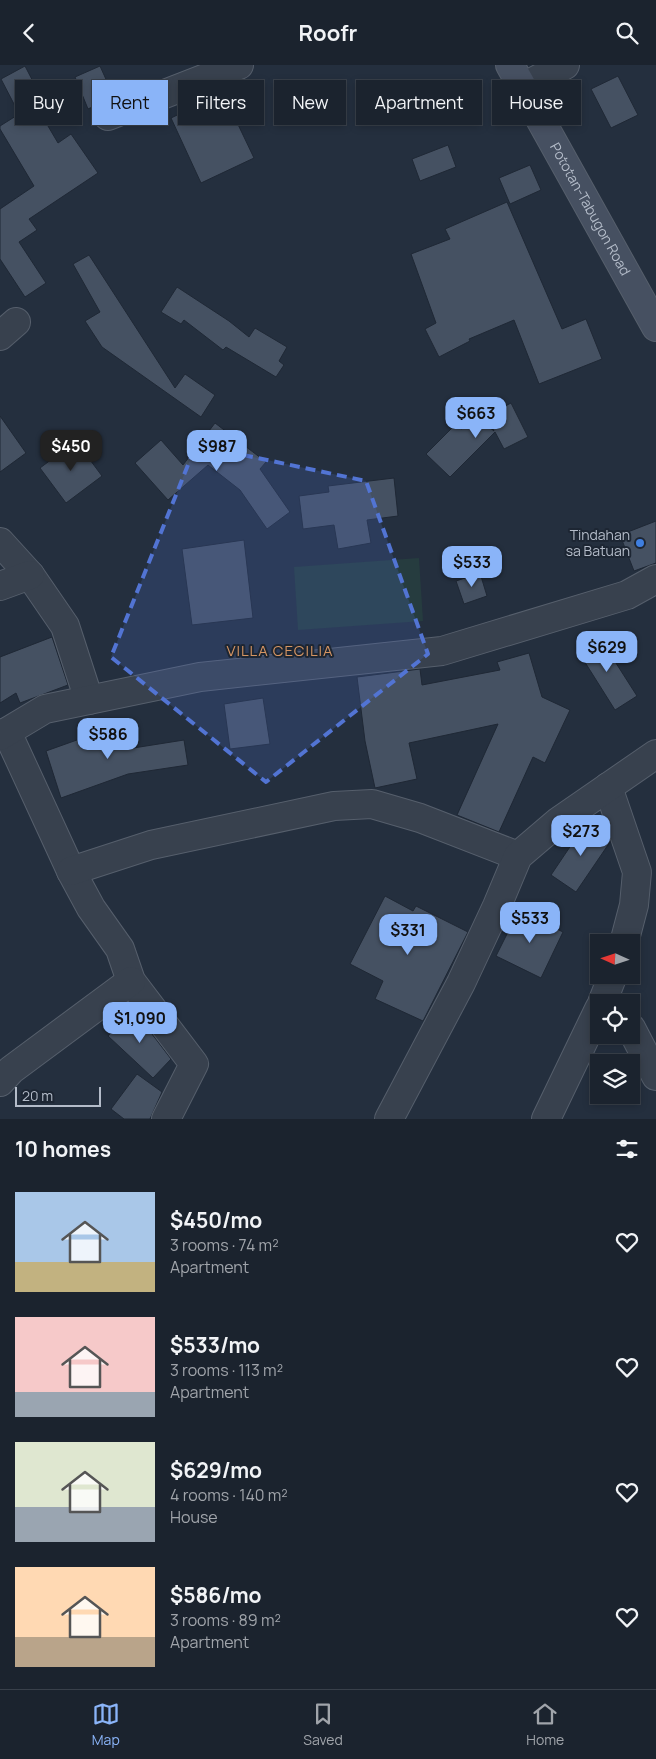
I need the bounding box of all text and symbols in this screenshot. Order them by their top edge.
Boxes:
text: Roofr [299,18,357,48]
icon: back [15,19,43,47]
icon: search [613,19,641,47]
chip: Buy [15,80,82,125]
chip: Rent [92,80,168,125]
chip: Filters [178,80,264,125]
chip: New [274,80,346,125]
chip: Apartment [356,80,482,125]
chip: House [492,80,581,125]
street label: Pototan-Tabugon Road [546,139,635,279]
pin: $663 [446,397,506,439]
text: $663 [456,402,496,424]
pin: $450 [41,429,101,472]
pin: $987 [187,429,247,472]
text: $450 [51,435,91,457]
text: $987 [198,435,236,457]
place label: Tindahan sa Batuan [566,525,630,560]
marker: Tindahan sa Batuan [634,537,646,549]
pin: $533 [442,545,502,588]
text: $533 [453,551,491,573]
pin: $629 [577,631,637,673]
text: $629 [587,636,627,658]
district label: VILLA CECILIA [226,640,334,661]
pin: $586 [78,717,138,760]
text: $586 [88,723,128,745]
pin: $273 [551,815,611,857]
text: $273 [562,820,600,842]
pin: $533 [500,901,560,944]
text: $533 [511,907,549,929]
pin: $331 [378,913,438,956]
text: $331 [390,919,426,941]
north arrow [590,934,640,984]
map controls [590,934,640,1104]
button: locate [590,994,640,1044]
pin: $1,090 [99,1001,181,1044]
text: $1,090 [114,1007,166,1029]
button: layers [590,1054,640,1104]
scale bar [15,1084,101,1107]
text: 20 m [22,1086,53,1105]
text: 10 homes [15,1135,111,1163]
icon: filters [613,1135,641,1163]
text: $450/mo [170,1206,262,1234]
icon: home [55,1212,115,1272]
icon: heart [613,1228,641,1256]
text: 3 rooms · 74 m² [170,1234,279,1256]
text: Apartment [170,1256,249,1278]
text: $533/mo [170,1331,260,1359]
icon: home [55,1337,115,1397]
icon: heart [613,1353,641,1381]
text: 3 rooms · 113 m² [170,1359,283,1381]
text: Apartment [170,1381,249,1403]
text: $629/mo [170,1456,262,1484]
icon: home [55,1462,115,1522]
icon: heart [613,1478,641,1506]
text: 4 rooms · 140 m² [170,1484,288,1506]
text: House [170,1506,218,1528]
text: $586/mo [170,1581,262,1609]
icon: home [55,1587,115,1647]
icon: heart [613,1603,641,1631]
text: 3 rooms · 89 m² [170,1609,281,1631]
text: Apartment [170,1631,249,1653]
tab: Map [92,1700,120,1749]
tab: Saved [303,1700,343,1749]
tab: Home [526,1700,564,1749]

